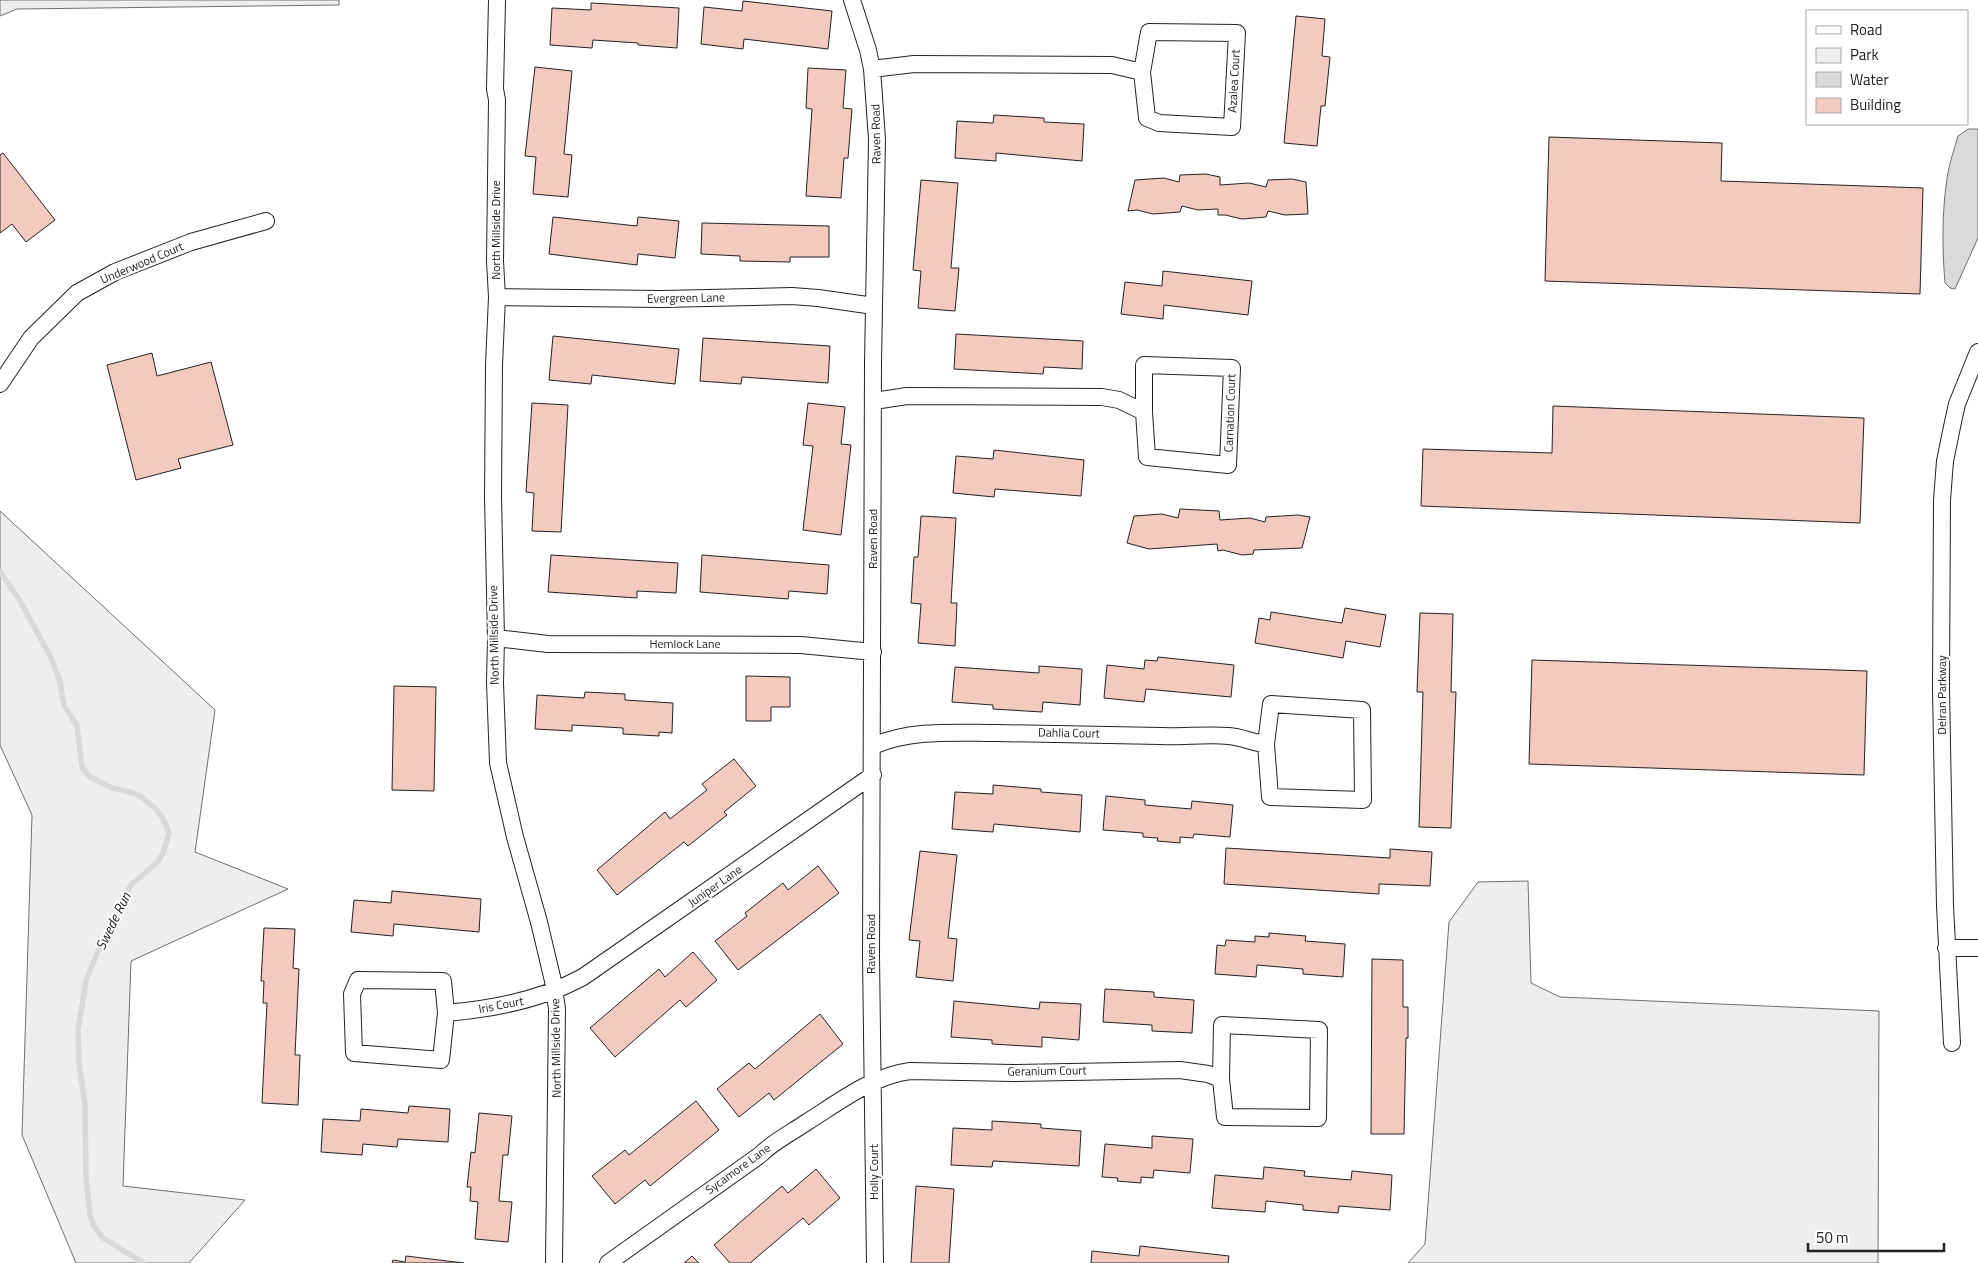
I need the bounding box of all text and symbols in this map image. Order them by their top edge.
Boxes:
legend [1806,10,1968,125]
text: Road [1850,18,1882,41]
text: Park [1850,43,1879,66]
street label: Azalea Court [1222,48,1245,113]
text: Water [1850,68,1889,91]
text: Building [1850,93,1901,116]
street label: Raven Road [865,104,886,164]
street label: North Millside Drive [486,180,505,280]
street label: Underwood Court [97,236,187,289]
street label: Evergreen Lane [647,287,725,308]
street label: Carnation Court [1219,372,1240,453]
street label: Raven Road [863,509,882,569]
street label: North Millside Drive [483,585,504,685]
street label: Hemlock Lane [649,634,721,653]
street label: Delran Parkway [1932,655,1951,735]
street label: Dahlia Court [1038,722,1101,743]
street label: Juniper Lane [684,860,746,911]
water label: Swede Run [90,887,136,953]
street label: Raven Road [861,914,880,974]
street label: Iris Court [477,991,526,1018]
street label: North Millside Drive [545,998,566,1098]
street label: Geranium Court [1007,1060,1088,1081]
street label: Sycamore Lane [701,1138,774,1199]
street label: Holly Court [864,1143,883,1200]
scale bar [1808,1220,1944,1252]
text: 50 m [1816,1226,1849,1249]

